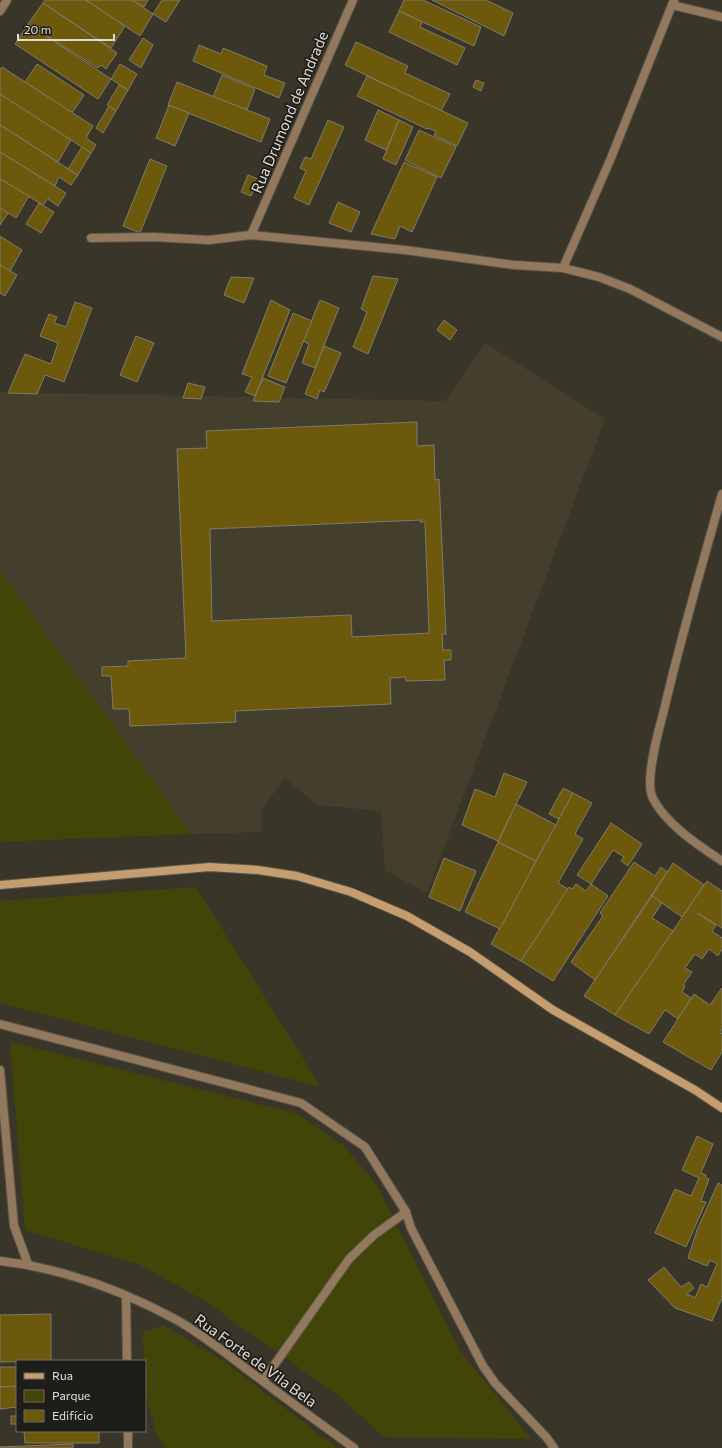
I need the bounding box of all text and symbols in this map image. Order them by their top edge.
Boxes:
scale bar [18,16,114,42]
text: 20 m [24,22,51,36]
street label: Rua Drumond de Andrade [247,28,331,196]
street label: Rua Forte de Vila Bela [191,1310,321,1410]
legend [16,1360,146,1432]
text: Rua [52,1368,73,1382]
text: Parque [52,1388,90,1402]
text: Edifício [52,1408,93,1422]

